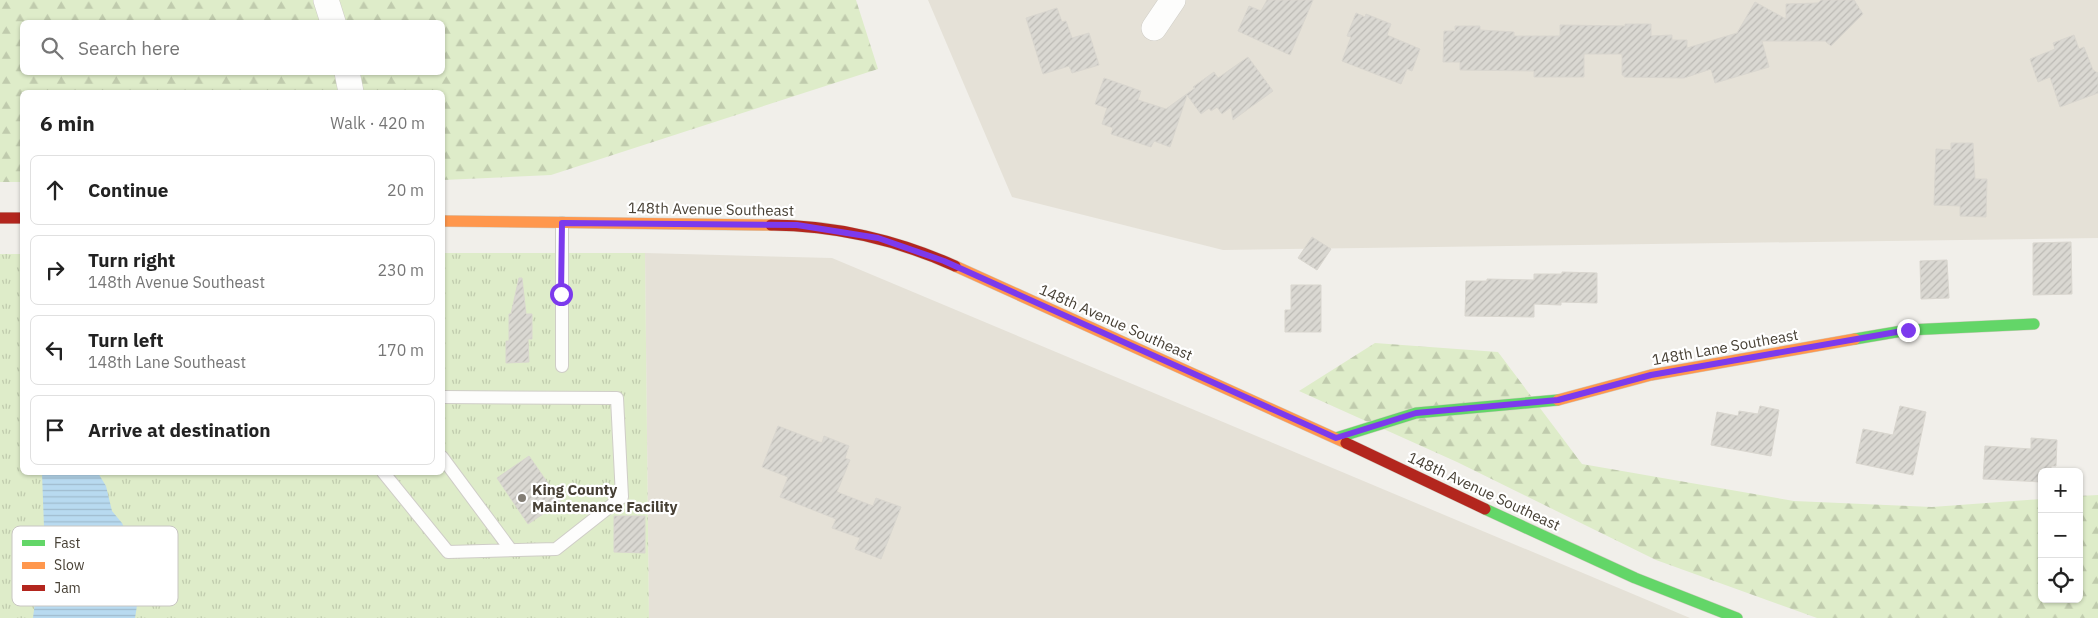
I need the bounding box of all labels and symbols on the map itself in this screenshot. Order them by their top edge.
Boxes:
street label: 148th Avenue Southeast [628,198,794,220]
street label: 148th Avenue Southeast [1036,280,1196,364]
route start [550,283,573,306]
route end [1897,319,1920,342]
street label: 148th Lane Southeast [1650,325,1800,369]
street label: 148th Avenue Southeast [1405,447,1563,535]
place label: King County Maintenance Facility [532,480,678,516]
marker: King County Maintenance Facility [516,492,528,504]
legend [12,526,178,606]
text: Fast [54,534,80,552]
text: Slow [54,556,85,574]
text: Jam [54,579,81,597]

